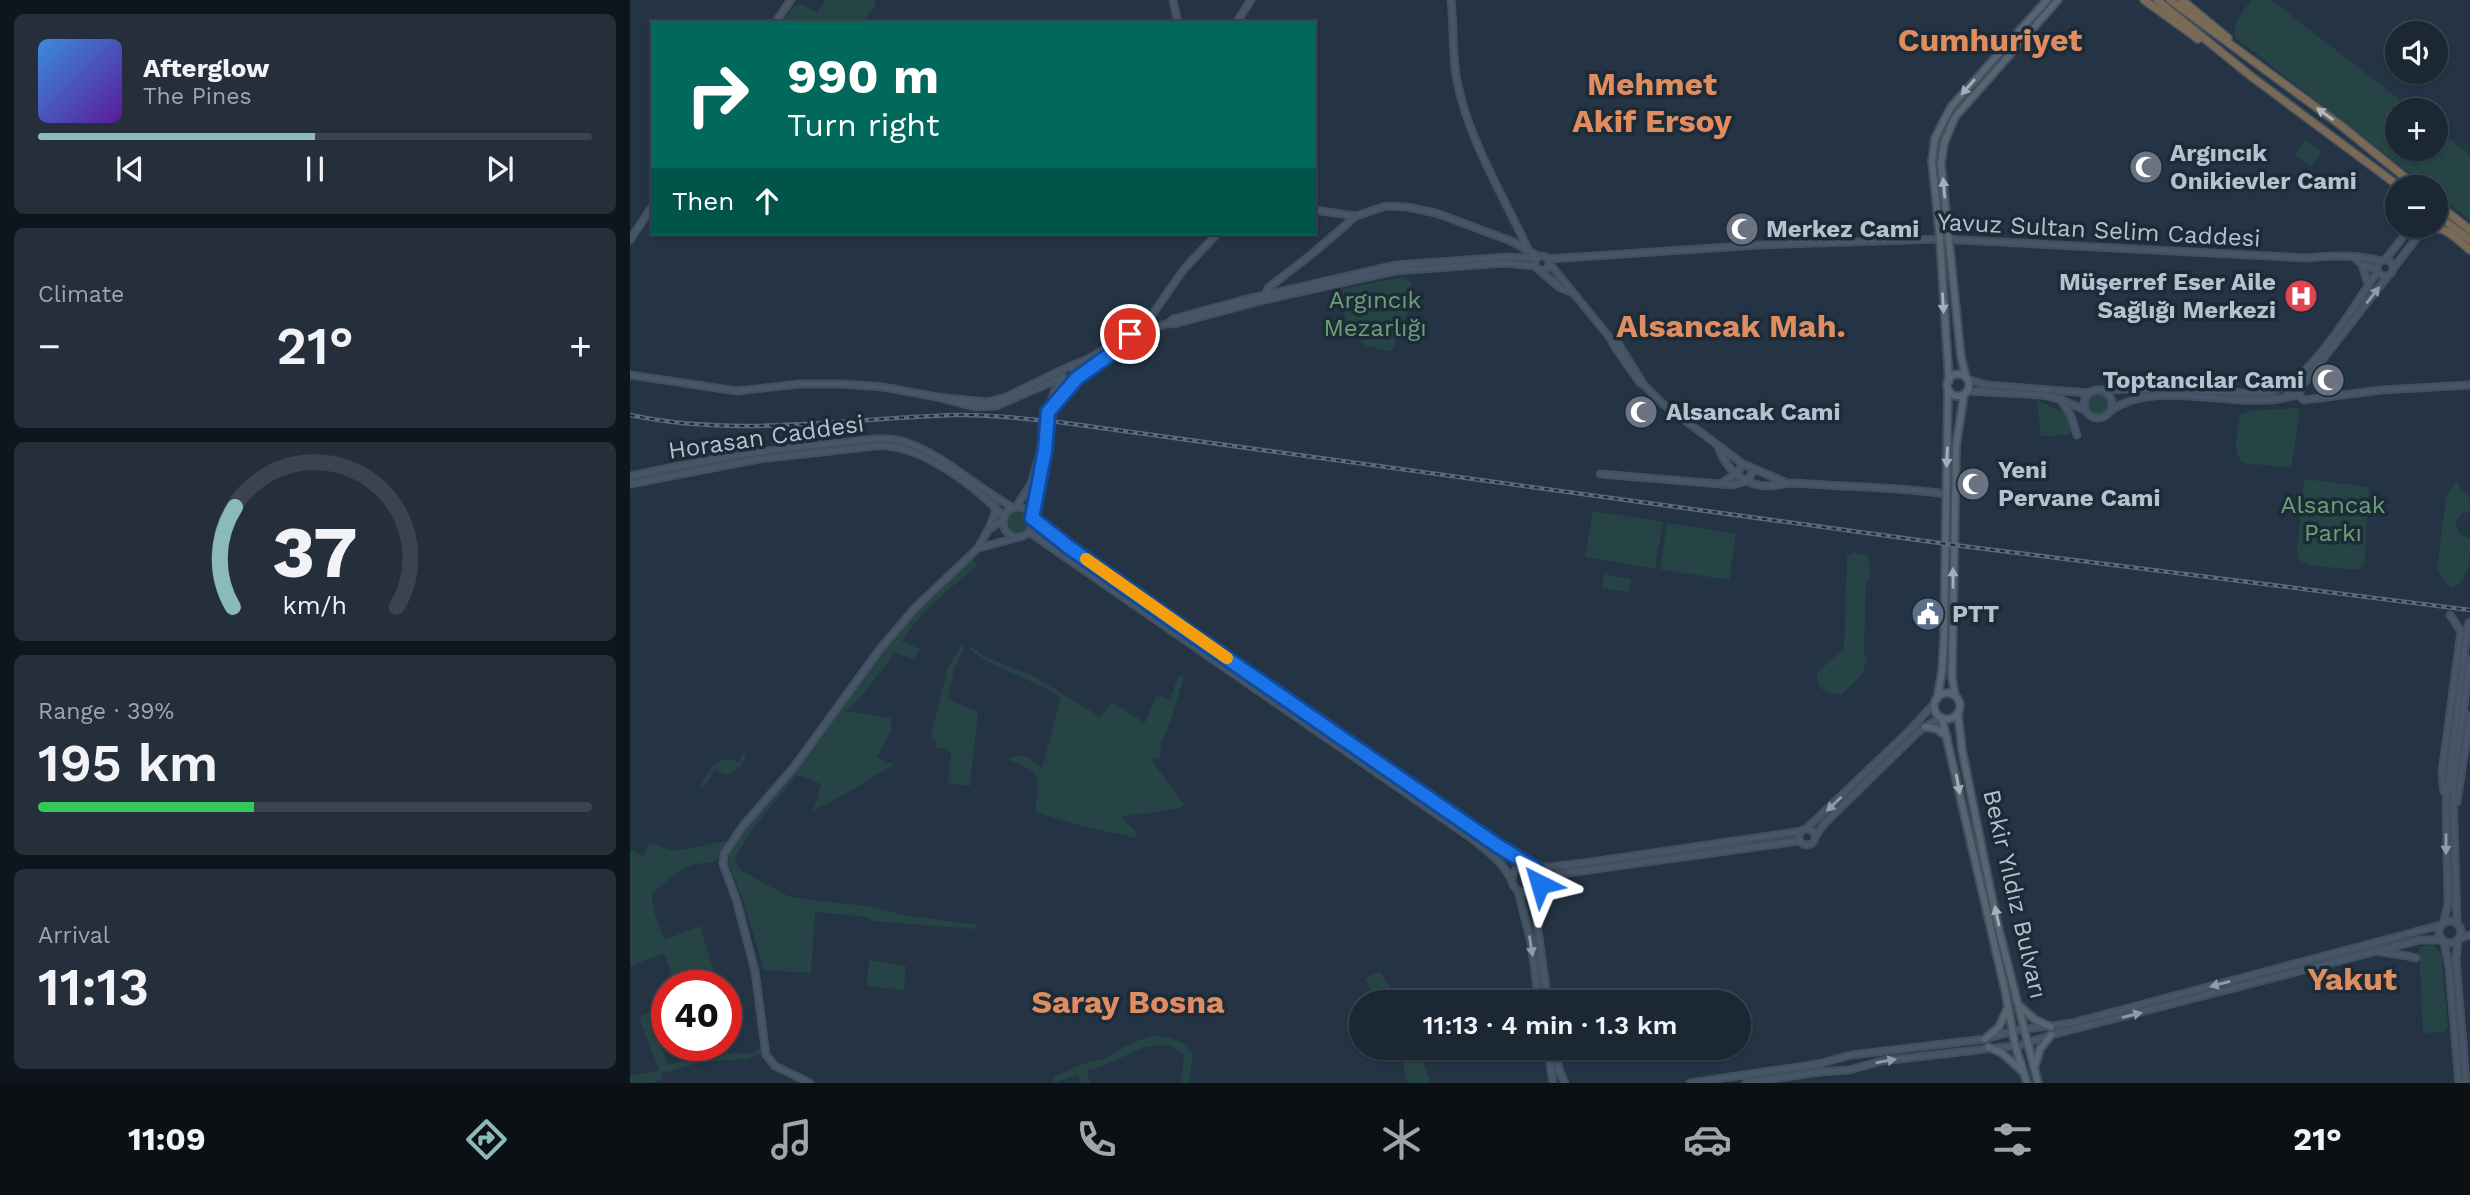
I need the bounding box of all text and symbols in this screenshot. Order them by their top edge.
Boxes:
district label: Cumhuriyet [1898,21,2082,59]
map controls [2385,21,2448,238]
button: sound [2385,21,2448,84]
text: 990 m [787,47,939,105]
icon: right [672,49,763,140]
text: Afterglow [143,53,269,83]
district label: Mehmet Akif Ersoy [1572,65,1733,140]
one-way arrow [1960,78,1976,96]
text: The Pines [143,83,252,110]
button: + [2385,98,2448,161]
text: Turn right [787,106,939,144]
one-way arrow [2316,107,2334,121]
place label: Argıncık Onikievler Cami [2170,139,2357,195]
mosque icon: Argıncık Onikievler Cami [2127,148,2165,186]
icon: previous [111,150,149,188]
icon: pause [296,150,334,188]
icon: next [481,150,519,188]
button: − [2385,175,2448,238]
one-way arrow [1938,177,1949,199]
icon: ahead [748,182,786,220]
text: Then [672,186,734,216]
street label: Yavuz Sultan Selim Caddesi [1937,208,2261,252]
mosque icon: Merkez Cami [1723,210,1761,248]
place label: Merkez Cami [1766,215,1919,243]
place label: Müşerref Eser Aile Sağlığı Merkezi [2059,268,2276,324]
hospital icon: Müşerref Eser Aile Sağlığı Merkezi [2282,277,2320,315]
text: Climate [38,281,124,308]
park label: Argıncık Mezarlığı [1323,286,1427,342]
one-way arrow [2366,286,2381,304]
one-way arrow [1938,292,1949,314]
pin [1100,304,1160,364]
district label: Alsancak Mah. [1616,307,1846,345]
icon: arrive [1111,315,1149,353]
text: 21° [276,316,354,377]
text: − [38,324,61,368]
text: + [569,324,592,368]
mosque icon: Toptancılar Cami [2309,361,2347,399]
place label: Toptancılar Cami [2103,366,2304,394]
mosque icon: Alsancak Cami [1622,393,1660,431]
place label: Alsancak Cami [1666,398,1840,426]
street label: Horasan Caddesi [666,409,866,465]
one-way arrow [1941,446,1952,468]
place label: Yeni Pervane Cami [1998,456,2160,512]
mosque icon: Yeni Pervane Cami [1954,465,1992,503]
park label: Alsancak Parkı [2281,491,2386,547]
text: 37 [272,510,358,596]
one-way arrow [1947,567,1959,589]
text: km/h [283,591,347,620]
public building icon: PTT [1909,595,1947,633]
place label: PTT [1952,600,1999,628]
text: Range · 39% [38,698,174,725]
text: 195 km [38,733,218,794]
one-way arrow [1953,773,1964,795]
street label: Bekir Yıldız Bulvarı [1977,787,2053,1001]
one-way arrow [1826,795,1843,811]
one-way arrow [2440,834,2452,856]
position arrow [1503,847,1577,921]
one-way arrow [1991,905,2002,927]
text: Arrival [38,922,110,949]
one-way arrow [1526,935,1537,957]
text: 11:13 [38,957,149,1018]
district label: Yakut [2307,960,2397,998]
speed limit sign: 40 [651,970,742,1061]
one-way arrow [2208,979,2230,990]
district label: Saray Bosna [1031,983,1225,1021]
one-way arrow [2122,1009,2144,1020]
text: 11:13 · 4 min · 1.3 km [1423,1010,1677,1040]
one-way arrow [1875,1056,1897,1067]
icon: directions [462,1115,511,1164]
icon: music [767,1115,816,1164]
icon: phone [1072,1115,1121,1164]
icon: climate [1377,1115,1426,1164]
icon: car [1683,1115,1732,1164]
icon: filters [1988,1115,2037,1164]
text: 11:09 [128,1120,206,1158]
text: 21° [2293,1120,2342,1158]

